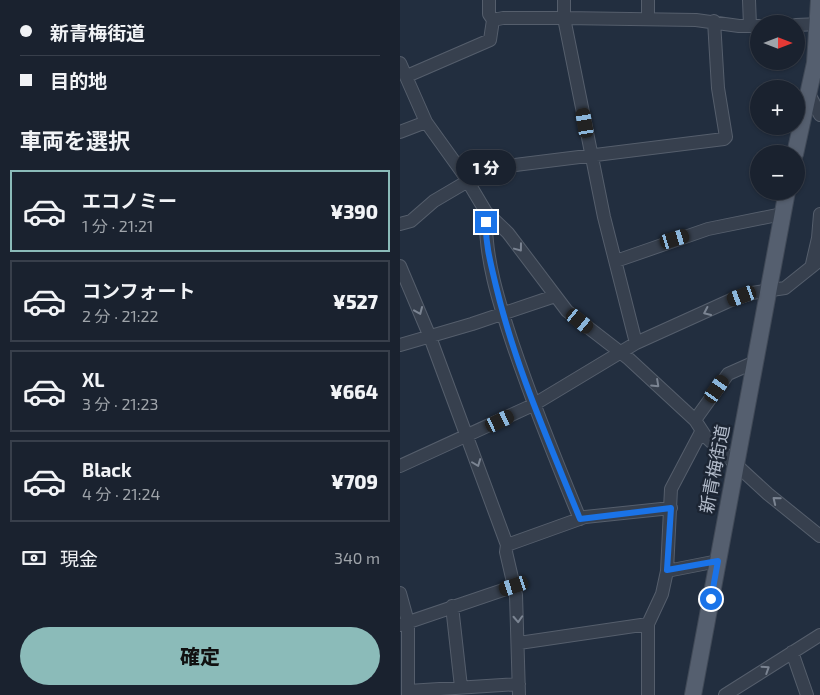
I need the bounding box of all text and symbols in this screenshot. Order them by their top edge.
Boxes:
north arrow [750,15,805,70]
map controls [750,15,805,200]
text: 新青梅街道 [50,21,145,44]
text: 目的地 [50,69,107,92]
button: + [750,80,805,135]
car [575,107,594,139]
text: 車両を選択 [20,127,130,153]
button: − [750,145,805,200]
callout: 1 分 [456,150,516,184]
text: 1 分 [473,158,499,177]
icon: car [22,189,67,234]
text: エコノミー [82,189,177,212]
text: ¥390 [330,200,378,223]
route end [475,211,497,233]
text: 1 分 · 21:21 [82,216,153,235]
car [658,227,691,251]
one-way arrow [513,242,521,251]
icon: car [22,279,67,324]
text: コンフォート [82,279,195,302]
car [725,284,758,308]
text: ¥527 [333,290,378,313]
one-way arrow [703,305,712,316]
text: 2 分 · 21:22 [82,306,159,325]
one-way arrow [413,306,424,315]
car [563,306,596,336]
text: XL [82,368,104,391]
icon: car [22,369,67,414]
car [702,372,731,406]
one-way arrow [651,378,660,387]
text: ¥664 [330,380,378,403]
text: 3 分 · 21:23 [82,394,158,413]
car [483,408,516,434]
street label: 新青梅街道 [695,423,733,515]
text: Black [82,458,132,481]
one-way arrow [471,458,481,467]
icon: car [22,459,67,504]
text: ¥709 [331,470,378,493]
text: 4 分 · 21:24 [82,484,160,503]
one-way arrow [773,498,782,506]
icon: cash [20,544,48,572]
text: 現金 [60,547,98,570]
text: 340 m [334,548,380,567]
car [497,574,530,598]
route start [700,588,722,610]
one-way arrow [512,615,523,623]
button: 確定 [20,627,380,685]
one-way arrow [760,665,769,675]

